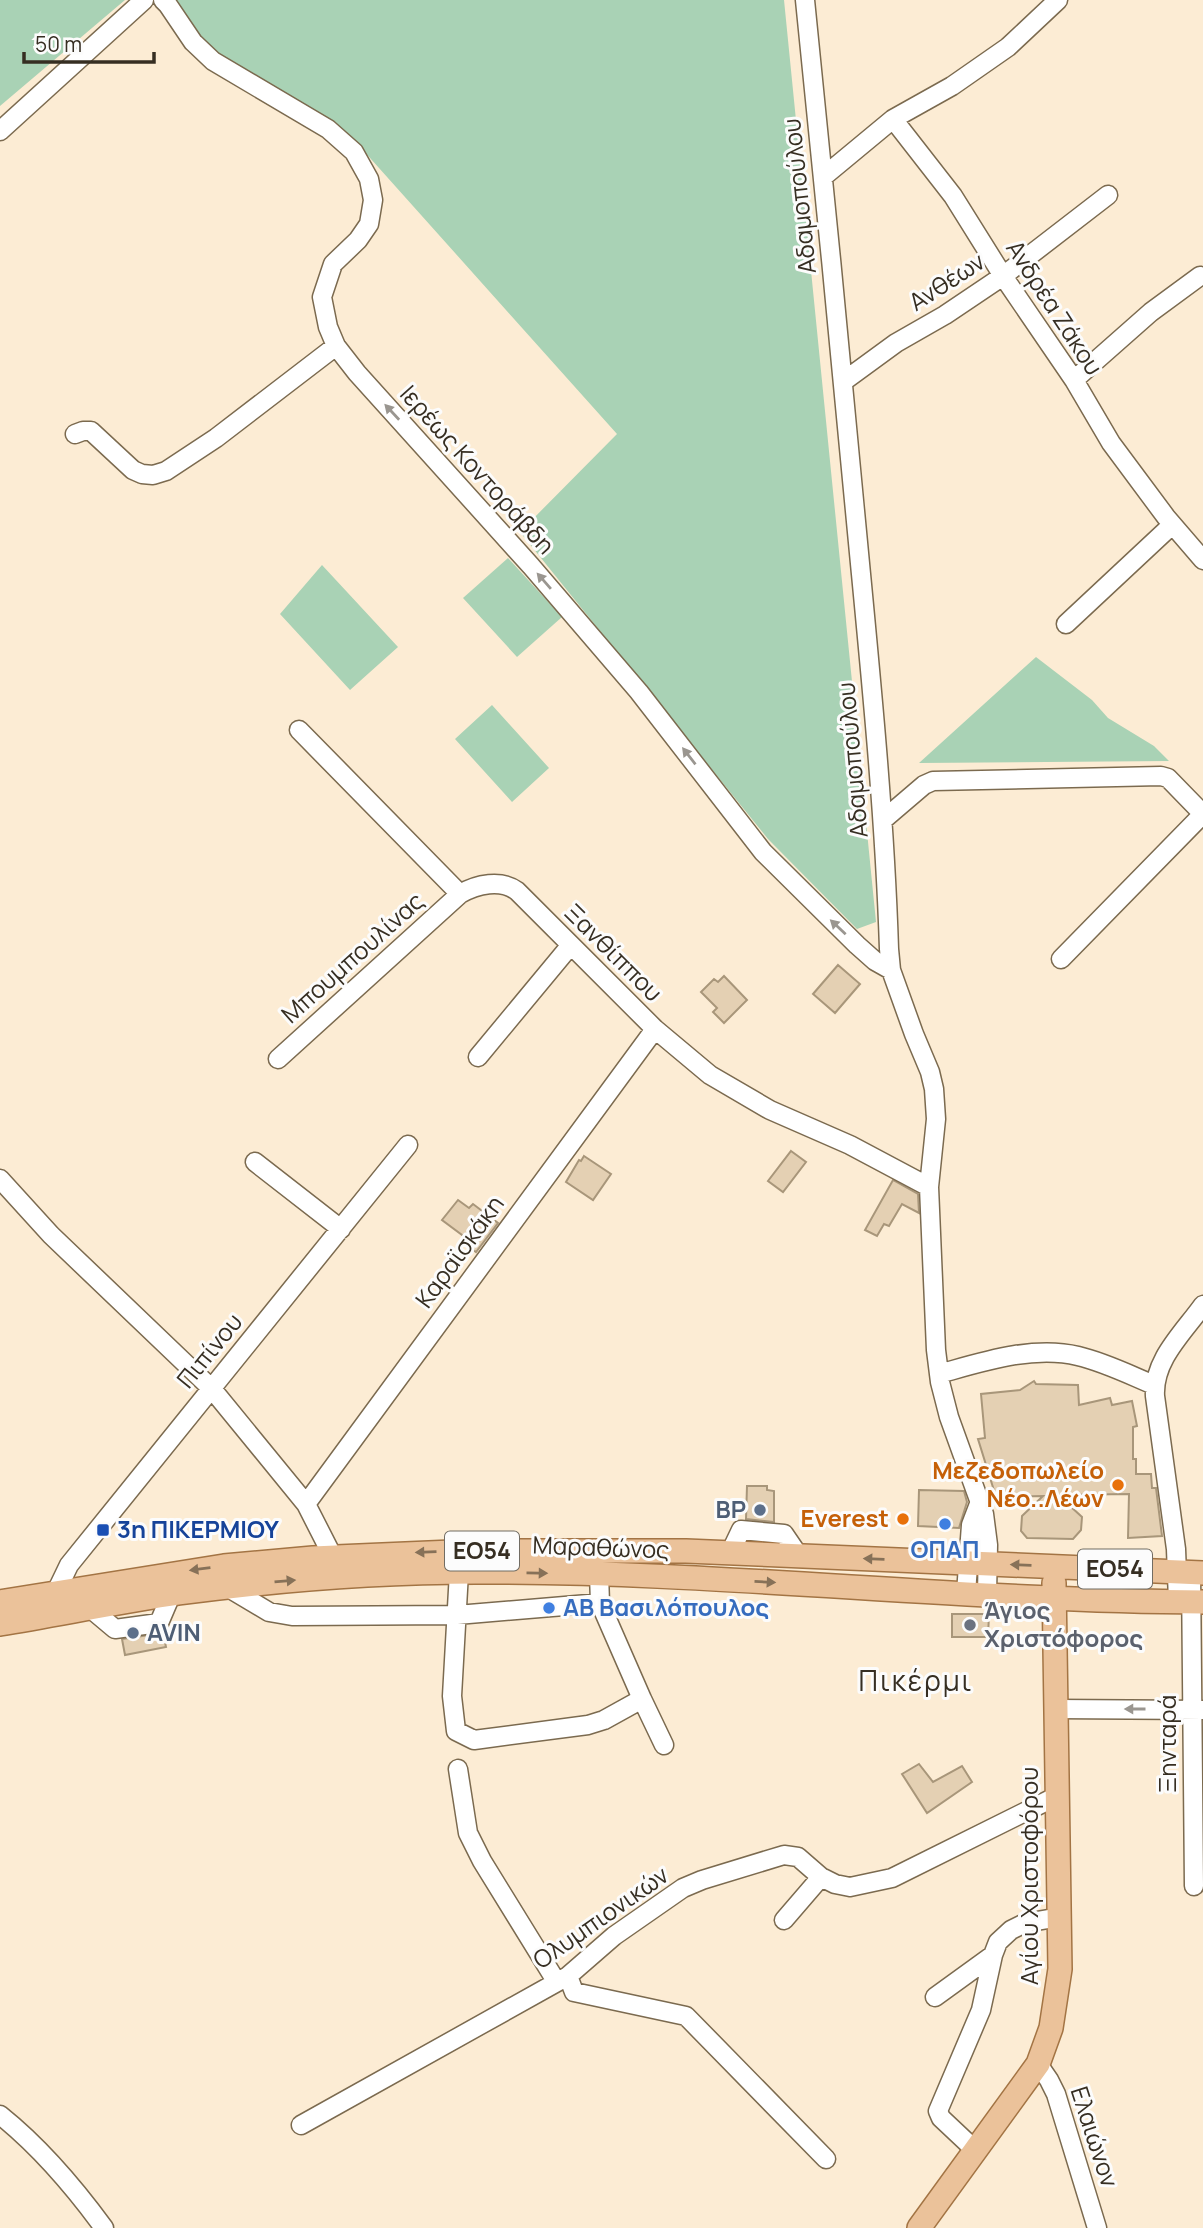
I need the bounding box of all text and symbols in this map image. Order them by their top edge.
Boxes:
scale bar [24,21,154,65]
text: 50 m [35,30,82,58]
street label: Αδαμοπούλου [774,117,823,276]
street label: Ανδρέα Ζάκου [999,233,1111,381]
street label: Ανθέων [902,244,990,318]
street label: Ιερέως Κοντοράβδη [393,377,563,561]
one-way arrow [384,403,400,421]
one-way arrow [536,572,552,590]
street label: Αδαμοπούλου [828,681,875,839]
one-way arrow [683,747,697,765]
street label: Μπουμπουλίνας [274,884,430,1030]
street label: Ξανθίππου [558,896,670,1008]
one-way arrow [830,920,847,936]
street label: Καραϊσκάκη [407,1188,511,1314]
street label: Πιπίνου [169,1306,249,1394]
place label: Μεζεδοπωλείο Νέο..Λέων [932,1453,1104,1514]
marker: Μεζεδοπωλείο Νέο..Λέων [1110,1477,1126,1493]
place label: BP [716,1492,746,1525]
place label: Everest [801,1501,889,1534]
marker: BP [752,1502,768,1518]
marker: Everest [895,1511,911,1527]
place label: 3η ΠΙΚΕΡΜΙΟΥ [117,1512,279,1545]
marker: ΟΠΑΠ [937,1516,953,1532]
marker: 3η ΠΙΚΕΡΜΙΟΥ [95,1522,111,1538]
street label: Μαραθώνος [532,1528,670,1565]
road number: ΕΟ54 [445,1532,519,1570]
place label: ΟΠΑΠ [911,1532,979,1565]
one-way arrow [415,1547,437,1558]
road number: ΕΟ54 [1078,1550,1152,1588]
one-way arrow [863,1554,885,1565]
one-way arrow [1010,1559,1032,1570]
one-way arrow [188,1564,210,1575]
one-way arrow [526,1567,548,1578]
one-way arrow [275,1575,297,1586]
one-way arrow [754,1577,776,1588]
place label: ΑΒ Βασιλόπουλος [563,1590,769,1623]
place label: Άγιος Χριστόφορος [984,1593,1143,1654]
marker: ΑΒ Βασιλόπουλος [541,1600,557,1616]
place label: AVIN [147,1615,201,1648]
marker: Άγιος Χριστόφορος [962,1617,978,1633]
marker: AVIN [125,1625,141,1641]
district label: Πικέρμι [859,1661,973,1699]
street label: Ξηνταρά [1150,1695,1183,1793]
one-way arrow [1124,1703,1146,1715]
street label: Αγίου Χριστοφόρου [1012,1767,1045,1985]
street label: Ολυμπιονικών [526,1858,674,1976]
street label: Ελαιώνον [1064,2082,1127,2191]

